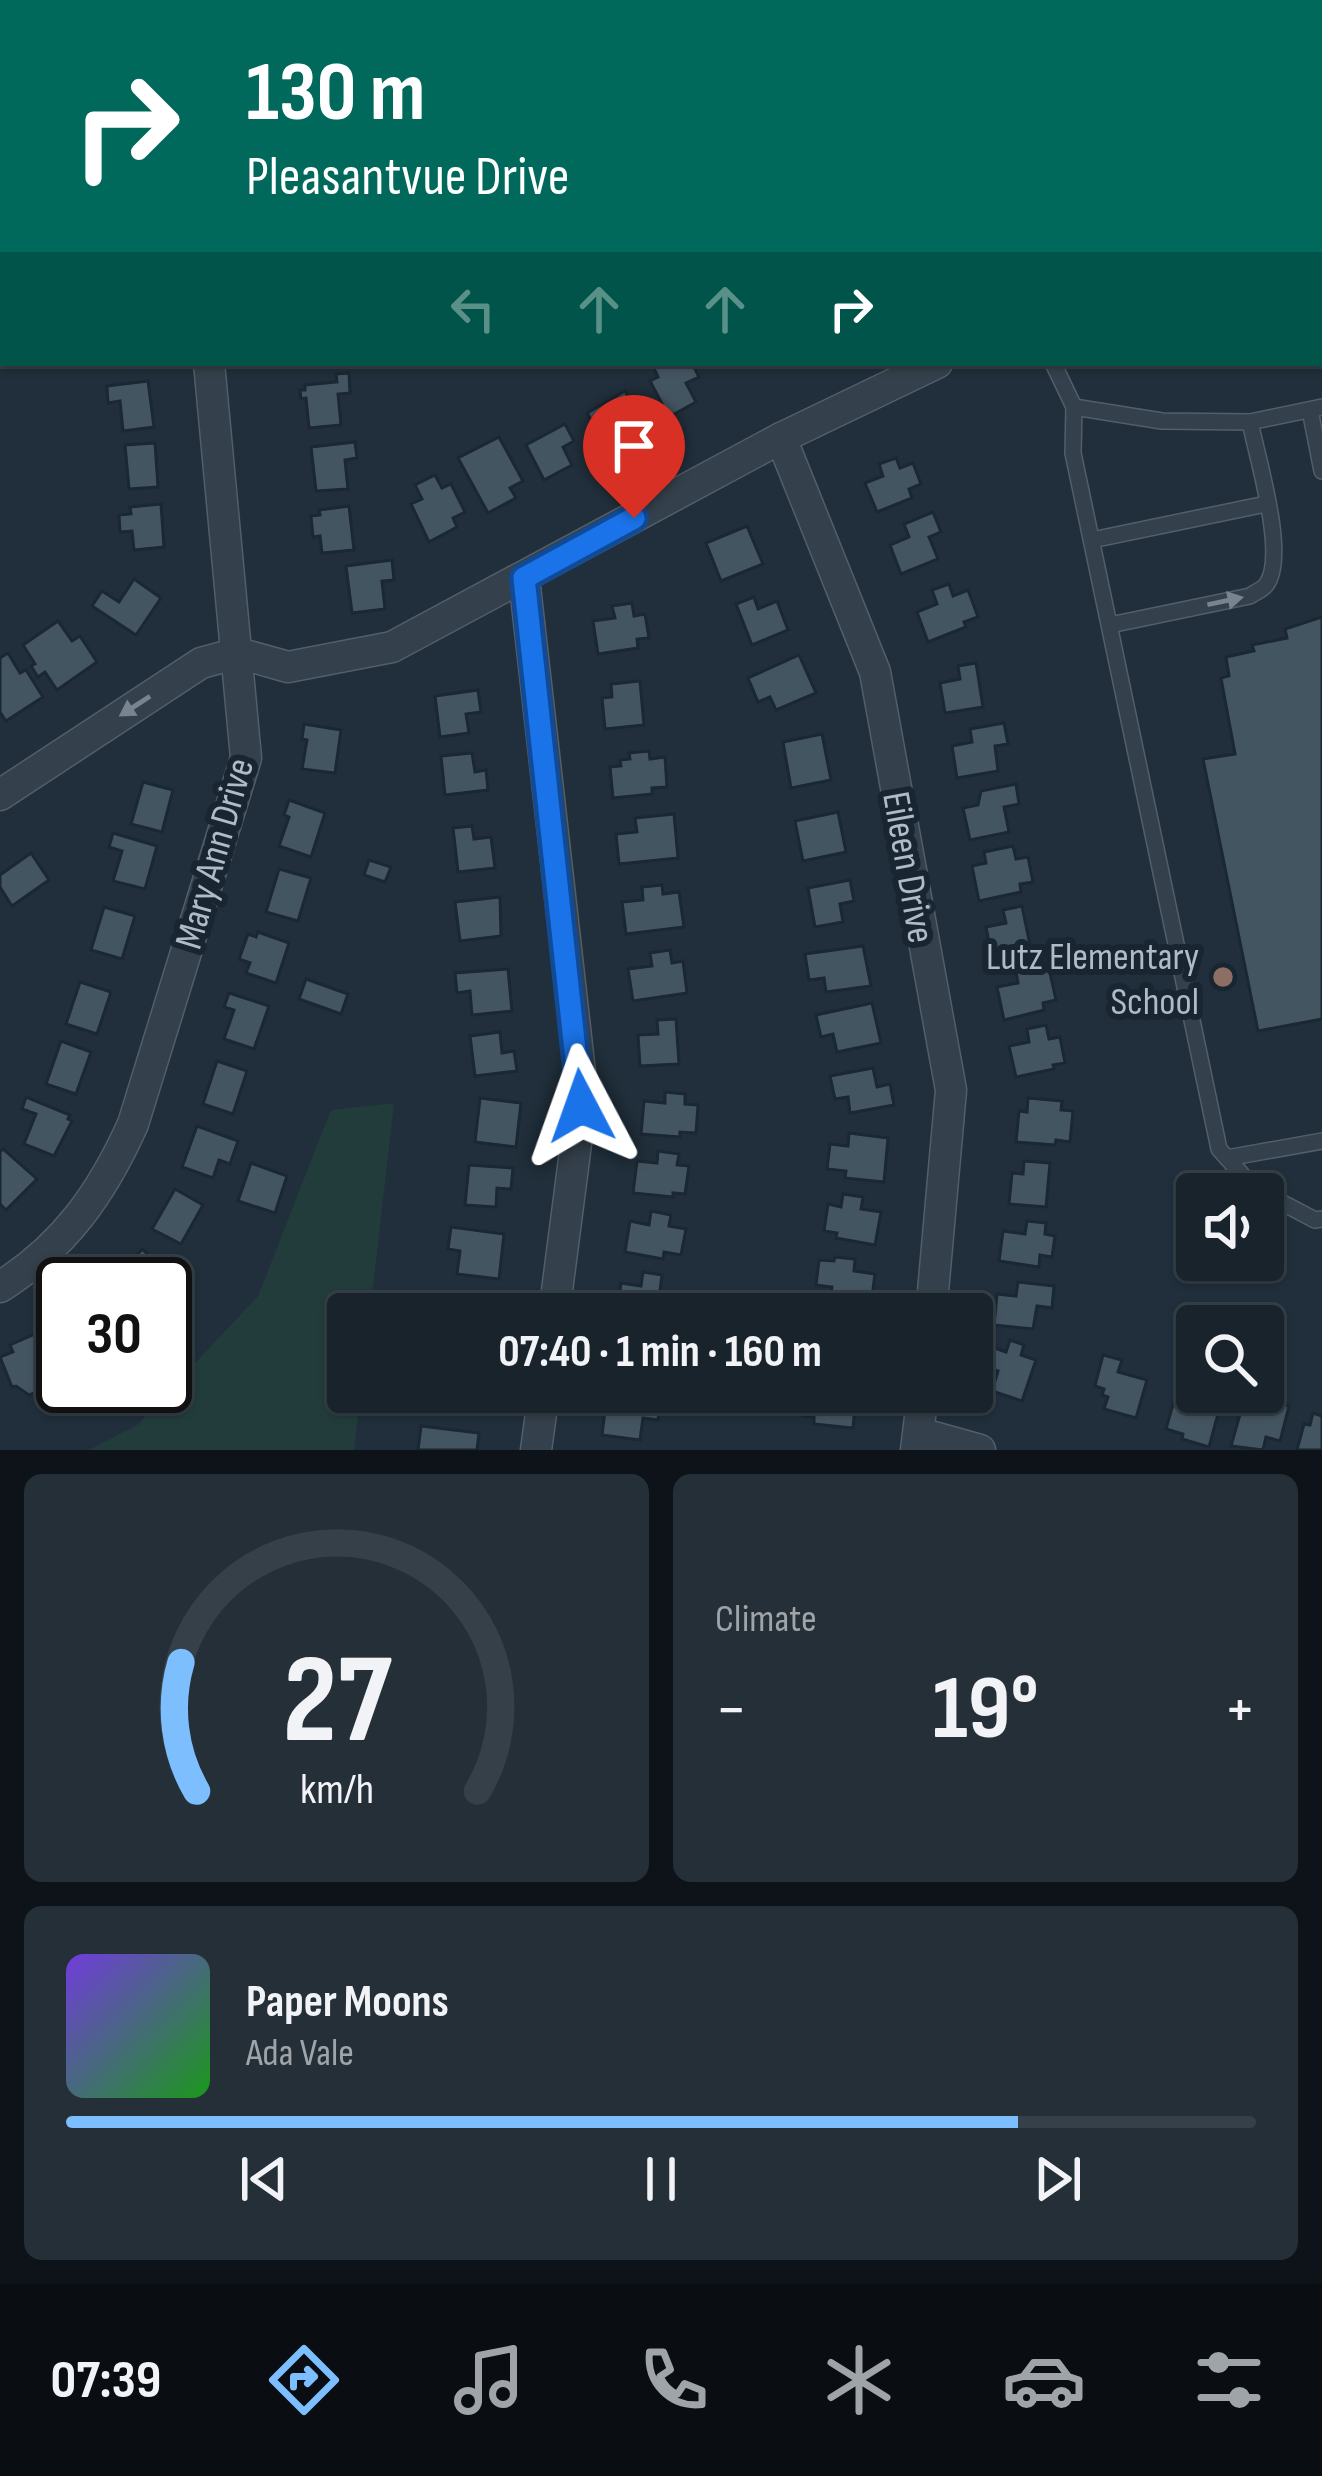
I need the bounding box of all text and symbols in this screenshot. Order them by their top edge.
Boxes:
text: 130 m [246,43,425,144]
icon: right [48,48,204,204]
text: Pleasantvue Drive [246,145,569,210]
icon: left [440,276,506,342]
icon: ahead [566,276,632,342]
icon: ahead [692,276,758,342]
icon: right [818,276,884,342]
pin [583,395,685,518]
icon: arrive [601,413,667,479]
one-way arrow [1206,591,1244,610]
one-way arrow [118,695,151,717]
street label: Mary Ann Drive [166,753,265,954]
street label: Eileen Drive [871,788,944,947]
place label: Lutz Elementary School [986,934,1199,1026]
marker: Lutz Elementary School [1210,964,1236,990]
position arrow [518,1043,644,1169]
map controls [1176,1173,1284,1413]
button: sound [1176,1173,1284,1281]
speed limit sign: 30 [36,1257,192,1413]
button: search [1176,1305,1284,1413]
text: 07:40 · 1 min · 160 m [498,1325,822,1380]
text: Climate [715,1596,817,1643]
text: 27 [282,1628,392,1777]
text: 19° [932,1656,1039,1764]
text: − [715,1671,747,1750]
text: + [1224,1671,1256,1750]
text: km/h [299,1764,374,1816]
text: Paper Moons [246,1975,449,2030]
text: Ada Vale [246,2030,354,2077]
icon: previous [231,2146,297,2212]
icon: pause [628,2146,694,2212]
icon: next [1025,2146,1091,2212]
icon: directions [262,2338,346,2422]
icon: music [447,2338,531,2422]
icon: phone [632,2338,716,2422]
icon: climate [817,2338,901,2422]
icon: car [1002,2338,1086,2422]
icon: filters [1187,2338,1271,2422]
text: 07:39 [51,2348,161,2413]

